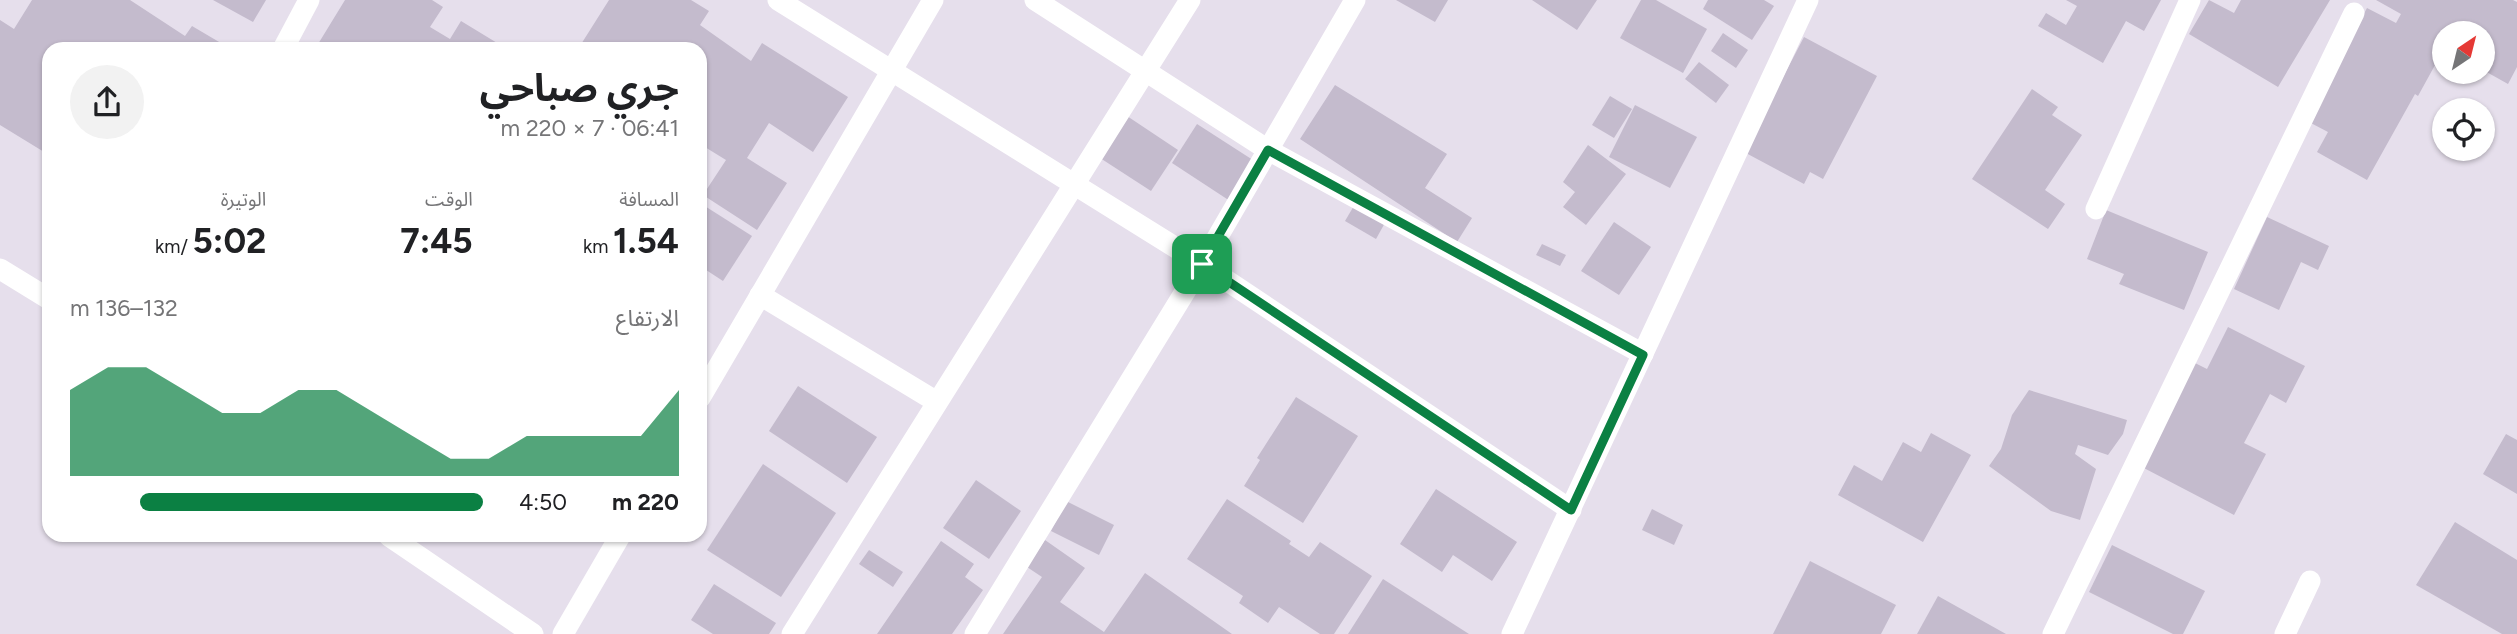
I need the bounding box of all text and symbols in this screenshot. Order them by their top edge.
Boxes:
north arrow [2432,21,2496,84]
map controls [2432,21,2495,161]
button: share [70,65,144,139]
text: جري صباحي [480,65,679,111]
button: locate [2432,98,2495,161]
text: 06:41 · 7 × 220 m [501,114,679,142]
text: الوتيرة [221,188,266,211]
text: الوقت [425,188,473,211]
text: المسافة [619,188,679,211]
text: 5:02 [193,220,266,262]
text: 7:45 [400,220,473,262]
text: 1.54 [613,220,679,262]
pin [1172,234,1232,294]
text: /km [155,235,193,258]
text: km [583,235,613,258]
icon: arrive [1183,245,1221,283]
text: 132–136 m [70,294,178,322]
text: الارتفاع [616,304,679,332]
text: 4:50 [519,488,567,516]
text: 220 m [612,488,679,516]

